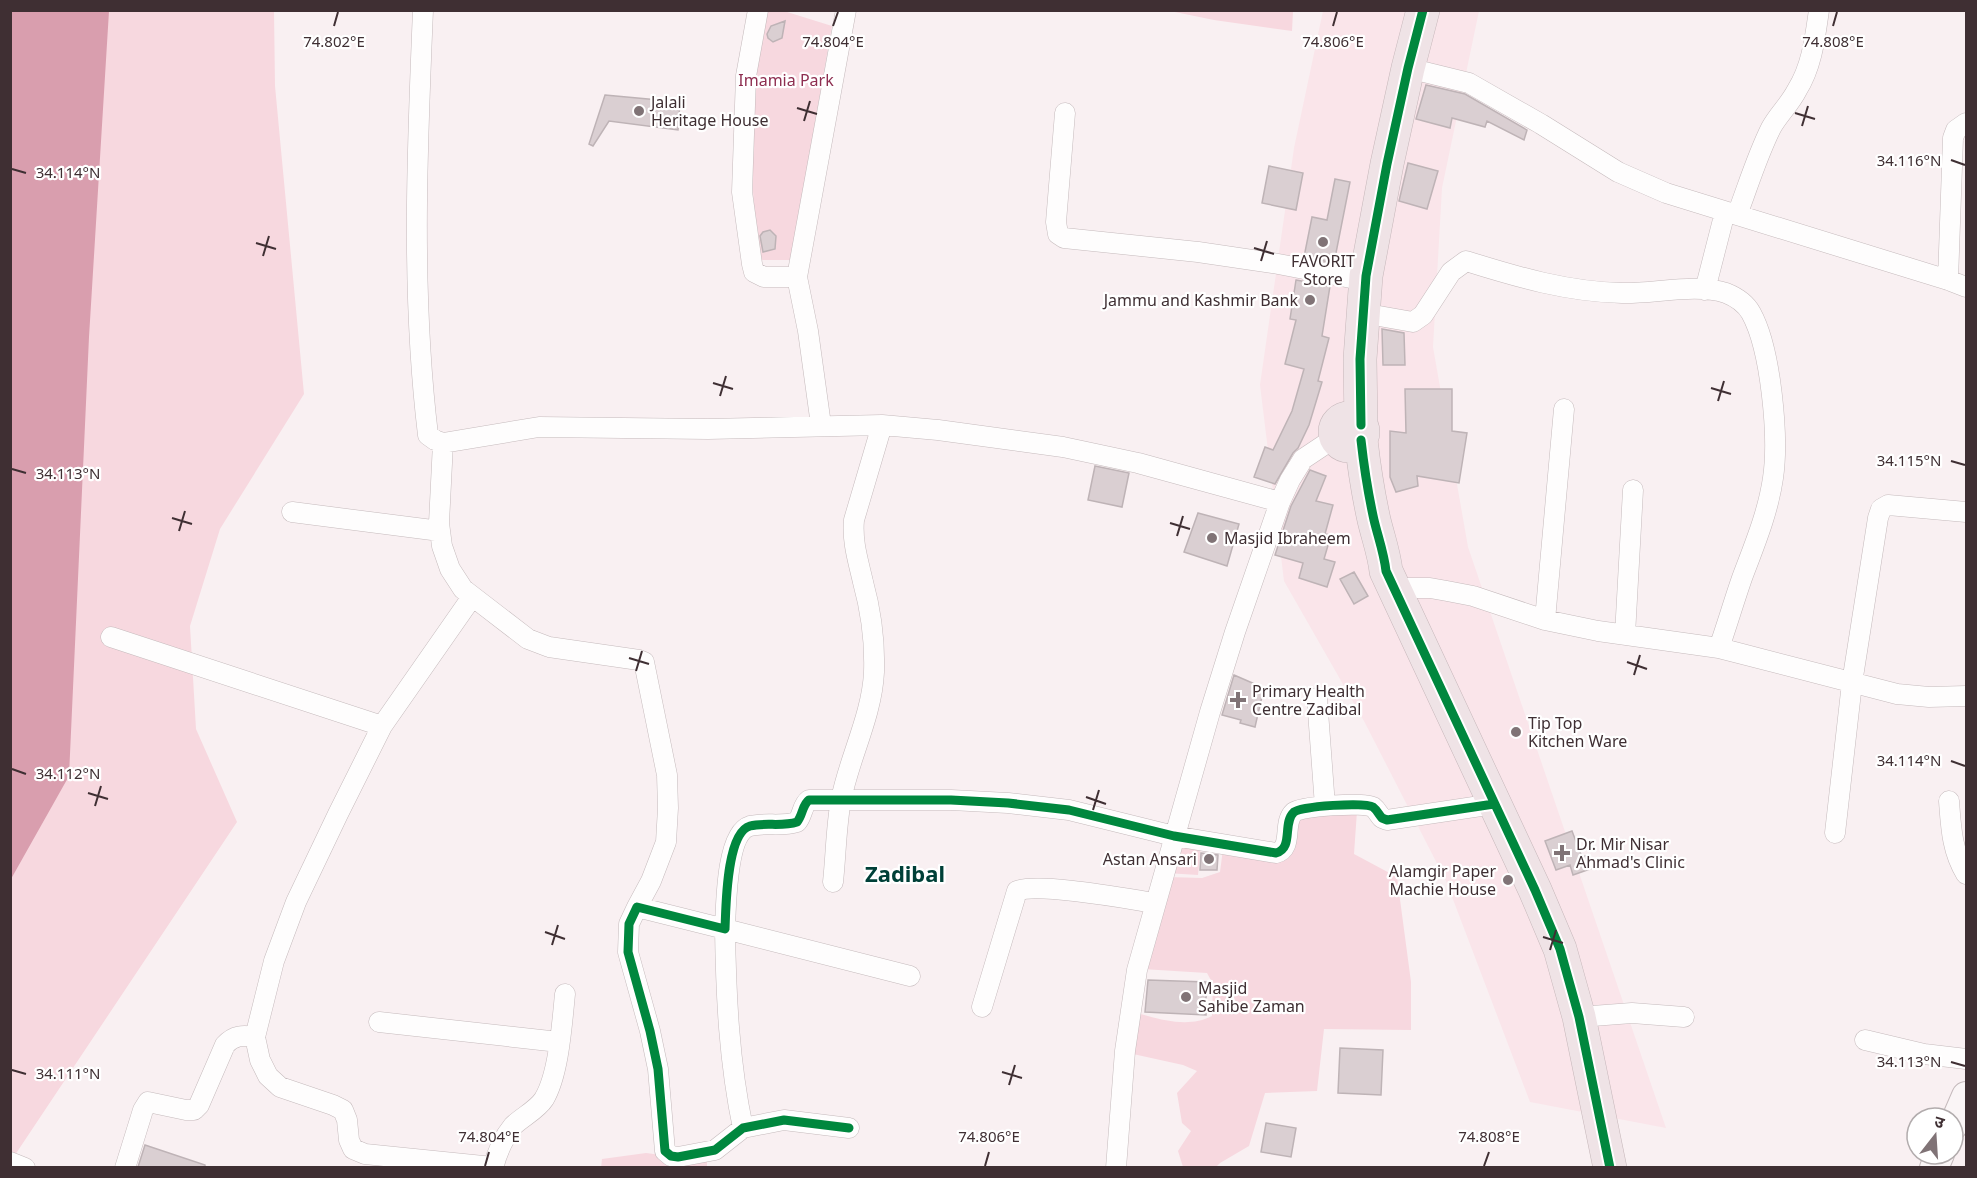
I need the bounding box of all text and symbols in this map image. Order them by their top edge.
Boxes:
text: 74.802°E [303,31,365,51]
text: 74.804°E [802,31,864,51]
text: 74.806°E [1302,31,1364,51]
text: 74.808°E [1802,31,1864,51]
park label: Imamia Park [738,69,834,91]
place label: Jalali Heritage House [649,91,769,131]
marker: Jalali Heritage House [632,104,646,118]
text: 34.116°N [1877,150,1941,170]
text: 34.114°N [36,162,100,182]
marker: FAVORIT Store [1316,235,1330,249]
place label: FAVORIT Store [1291,250,1355,290]
place label: Jammu and Kashmir Bank [1102,289,1298,311]
marker: Jammu and Kashmir Bank [1303,293,1317,307]
text: 34.115°N [1877,450,1941,470]
text: 34.113°N [36,463,100,483]
place label: Masjid Ibraheem [1224,527,1351,549]
marker: Masjid Ibraheem [1205,531,1219,545]
place label: Primary Health Centre Zadibal [1252,680,1365,720]
marker: Primary Health Centre Zadibal [1229,691,1247,709]
place label: Tip Top Kitchen Ware [1528,712,1627,752]
marker: Tip Top Kitchen Ware [1509,725,1523,739]
text: 34.114°N [1877,750,1941,770]
text: 34.112°N [36,763,100,783]
place label: Dr. Mir Nisar Ahmad's Clinic [1576,833,1685,873]
marker: Dr. Mir Nisar Ahmad's Clinic [1553,844,1571,862]
place label: Astan Ansari [1103,848,1197,870]
marker: Astan Ansari [1202,852,1216,866]
district label: Zadibal [865,858,945,888]
place label: Alamgir Paper Machie House [1389,860,1496,900]
marker: Alamgir Paper Machie House [1501,873,1515,887]
place label: Masjid Sahibe Zaman [1198,977,1305,1017]
marker: Masjid Sahibe Zaman [1179,990,1193,1004]
text: 34.113°N [1877,1051,1941,1071]
text: 34.111°N [36,1063,100,1083]
north arrow [1905,1106,1965,1166]
text: उ [1932,1110,1948,1134]
text: 74.804°E [458,1126,520,1146]
text: 74.806°E [958,1126,1020,1146]
text: 74.808°E [1458,1126,1520,1146]

